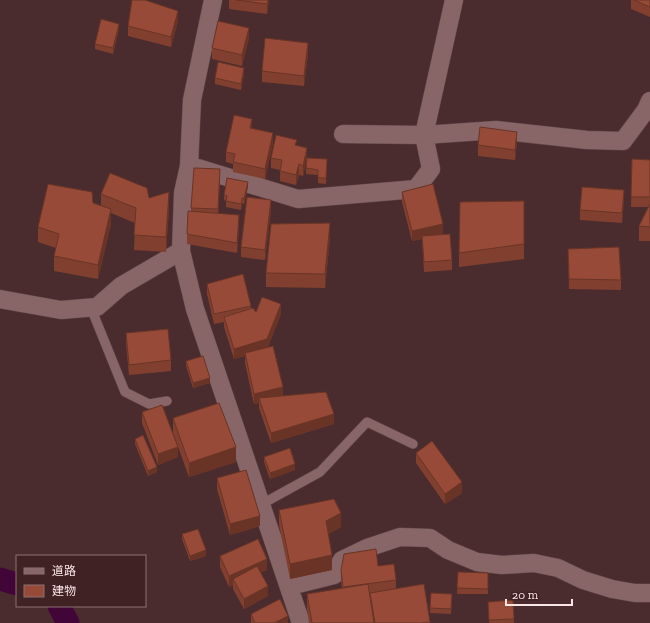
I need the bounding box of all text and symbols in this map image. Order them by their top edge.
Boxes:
legend [16,555,146,607]
text: 道路 [52,564,76,578]
scale bar [506,581,572,607]
text: 建物 [52,584,76,598]
text: 20 m [512,588,539,602]

